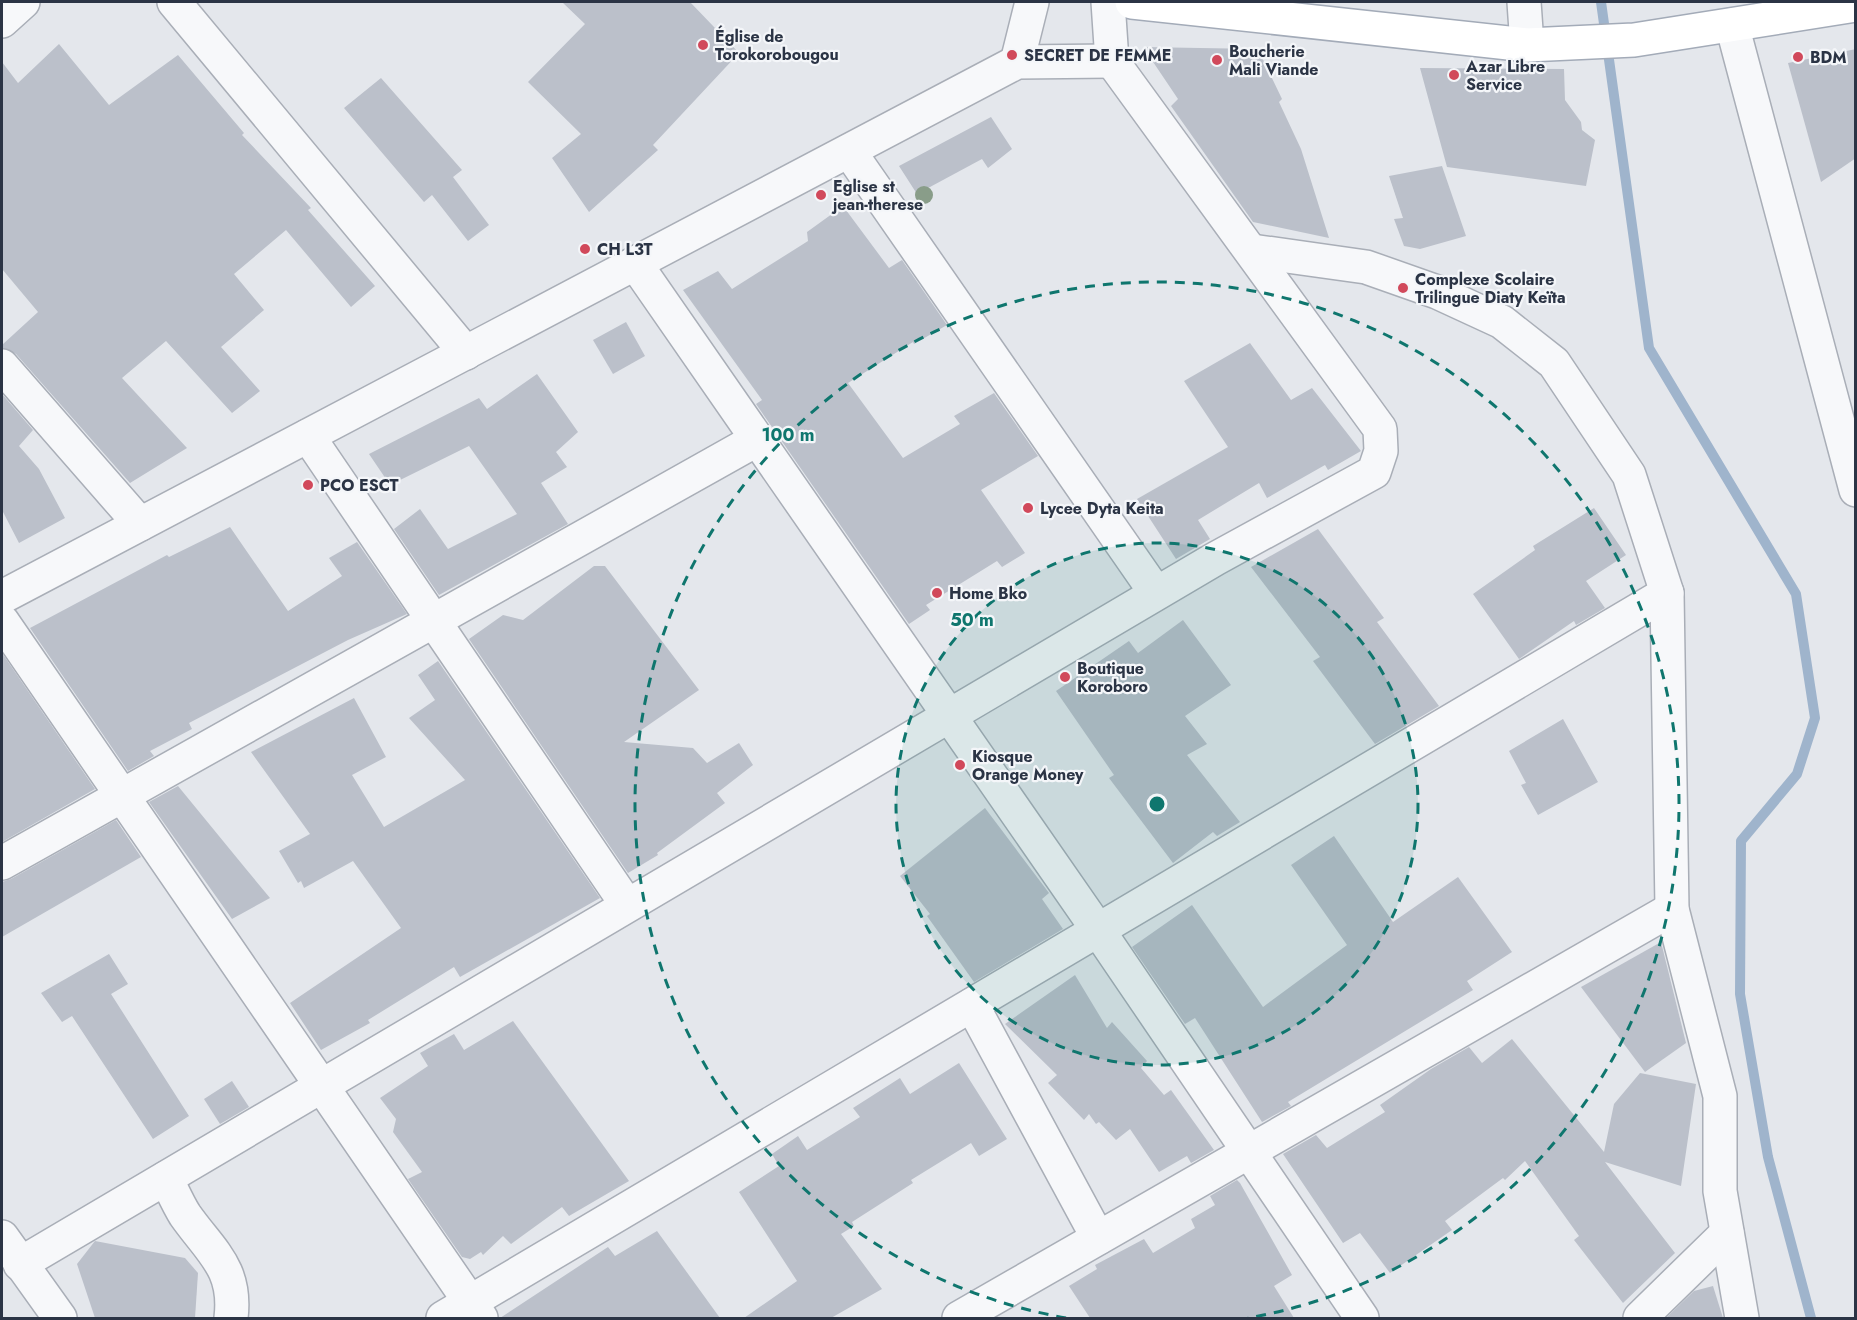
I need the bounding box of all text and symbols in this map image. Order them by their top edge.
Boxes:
place label: Église de Torokorobougou [715,25,839,66]
marker: Église de Torokorobougou [696,38,710,52]
place label: Boucherie Mali Viande [1229,40,1318,81]
place label: SECRET DE FEMME [1024,44,1171,67]
place label: BDM [1810,46,1847,69]
marker: SECRET DE FEMME [1005,48,1019,62]
marker: BDM [1791,50,1805,64]
marker: Boucherie Mali Viande [1210,53,1224,67]
place label: Azar Libre Service [1465,55,1545,96]
marker: Azar Libre Service [1447,68,1461,82]
place label: Eglise st jean-therese [831,175,923,216]
marker: Eglise st jean-therese [814,188,828,202]
place label: CH L3T [597,238,652,261]
marker: CH L3T [578,242,592,256]
place label: Complexe Scolaire Trilingue Diaty Keïta [1415,268,1566,309]
marker: Complexe Scolaire Trilingue Diaty Keïta [1396,281,1410,295]
text: 100 m [761,422,815,448]
place label: PCO ESCT [320,474,399,497]
marker: PCO ESCT [301,478,315,492]
place label: Lycee Dyta Keita [1040,497,1164,520]
marker: Lycee Dyta Keita [1021,501,1035,515]
place label: Home Bko [949,582,1027,605]
marker: Home Bko [930,586,944,600]
text: 50 m [950,607,994,633]
place label: Boutique Koroboro [1077,657,1148,698]
marker: Boutique Koroboro [1058,670,1072,684]
place label: Kiosque Orange Money [972,745,1084,786]
marker: Kiosque Orange Money [953,758,967,772]
centre of rings [1147,794,1167,814]

